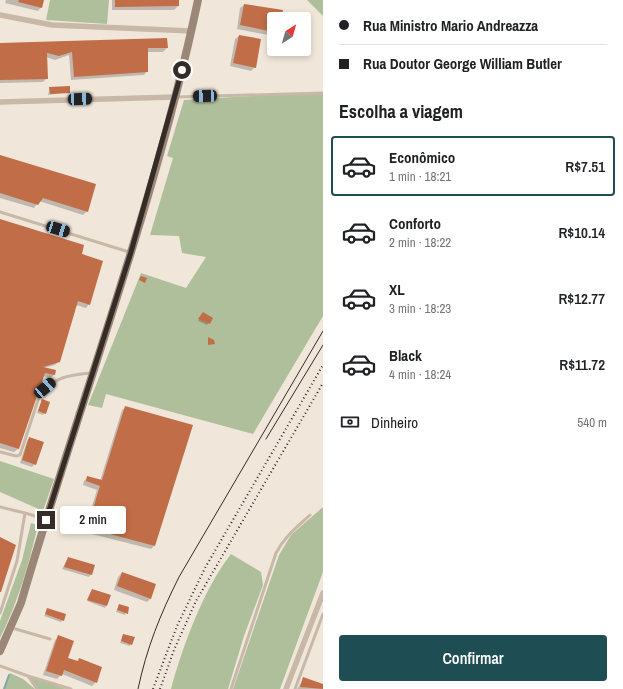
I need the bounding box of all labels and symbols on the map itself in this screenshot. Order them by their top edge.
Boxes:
north arrow [267,12,311,56]
route start [173,61,191,79]
car [193,90,217,102]
car [68,93,92,105]
car [45,220,71,238]
car [32,376,58,400]
callout: 2 min [60,506,126,534]
route end [37,511,55,529]

